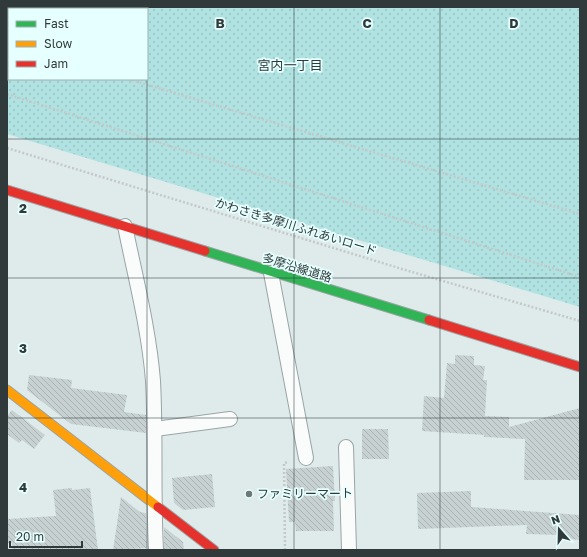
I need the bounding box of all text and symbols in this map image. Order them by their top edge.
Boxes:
legend [8,8,148,80]
text: B [215,15,225,31]
text: C [362,15,372,31]
text: D [509,15,519,31]
text: Fast [44,16,69,31]
text: Slow [44,36,72,51]
text: Jam [44,56,68,71]
district label: 宮内一丁目 [257,57,323,73]
street label: かわさき多摩川ふれあいロード [214,195,379,258]
text: 2 [19,200,27,216]
street label: 多摩沿線道路 [261,250,334,285]
text: 3 [19,340,27,356]
text: 4 [19,479,27,495]
place label: ファミリーマート [257,486,353,501]
marker: ファミリーマート [244,489,254,499]
north arrow [539,509,579,549]
text: N [549,512,562,527]
scale bar [10,523,82,549]
text: 20 m [16,529,44,544]

